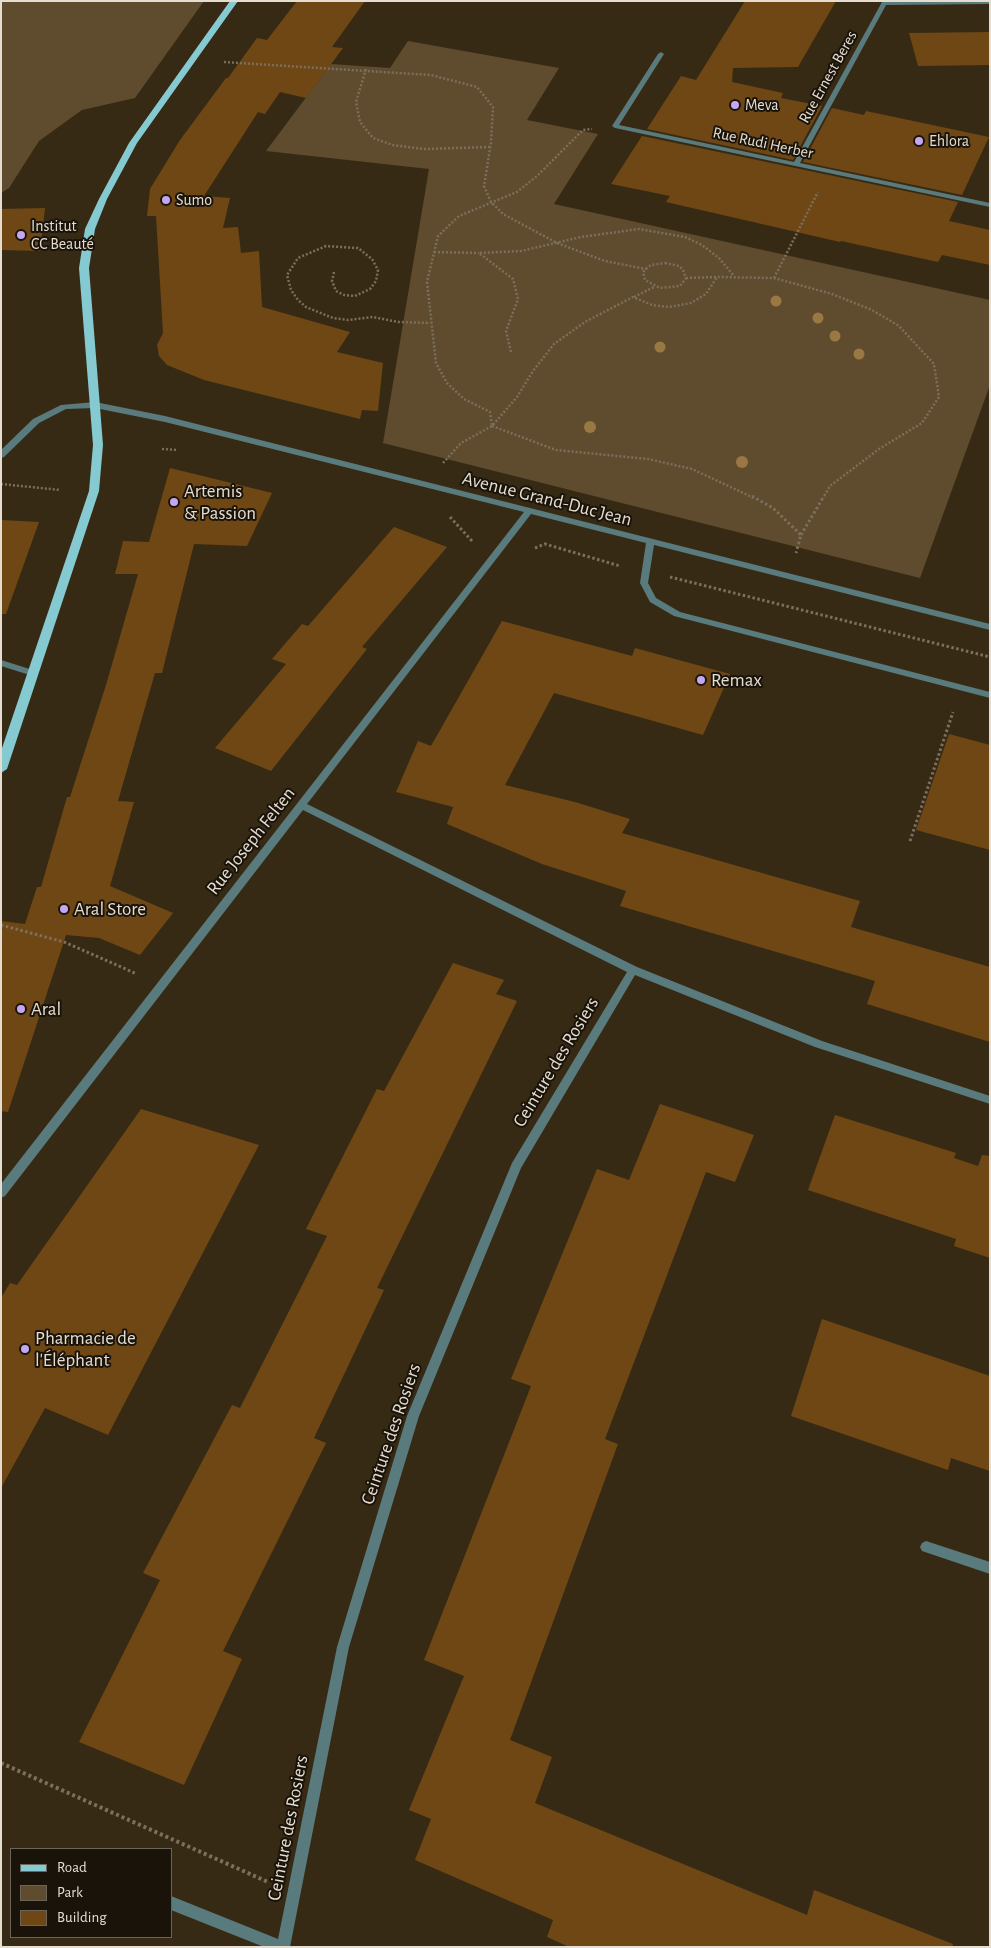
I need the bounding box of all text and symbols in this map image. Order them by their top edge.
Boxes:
street label: Rue Ernest Beres [795,27,861,127]
place label: Meva [745,95,779,115]
marker: Meva [729,99,741,111]
street label: Rue Rudi Herber [711,123,815,163]
place label: Ehlora [929,131,969,151]
marker: Ehlora [913,135,925,147]
place label: Sumo [176,190,212,210]
marker: Sumo [160,194,172,206]
place label: Institut CC Beauté [31,216,94,254]
marker: Institut CC Beauté [15,229,27,241]
street label: Avenue Grand-Duc Jean [460,467,634,531]
place label: Artemis & Passion [184,480,256,524]
marker: Artemis & Passion [168,496,180,508]
place label: Remax [711,669,762,691]
marker: Remax [695,674,707,686]
street label: Rue Joseph Felten [202,783,300,899]
place label: Aral Store [74,898,146,920]
marker: Aral Store [58,903,70,915]
street label: Ceinture des Rosiers [508,993,604,1131]
place label: Aral [31,998,61,1020]
marker: Aral [15,1003,27,1015]
place label: Pharmacie de l'Éléphant [35,1327,136,1371]
marker: Pharmacie de l'Éléphant [19,1343,31,1355]
street label: Ceinture des Rosiers [356,1360,426,1508]
street label: Ceinture des Rosiers [263,1753,313,1903]
legend [10,1848,172,1938]
text: Road [57,1860,87,1875]
text: Park [57,1885,83,1900]
text: Building [57,1910,107,1925]

